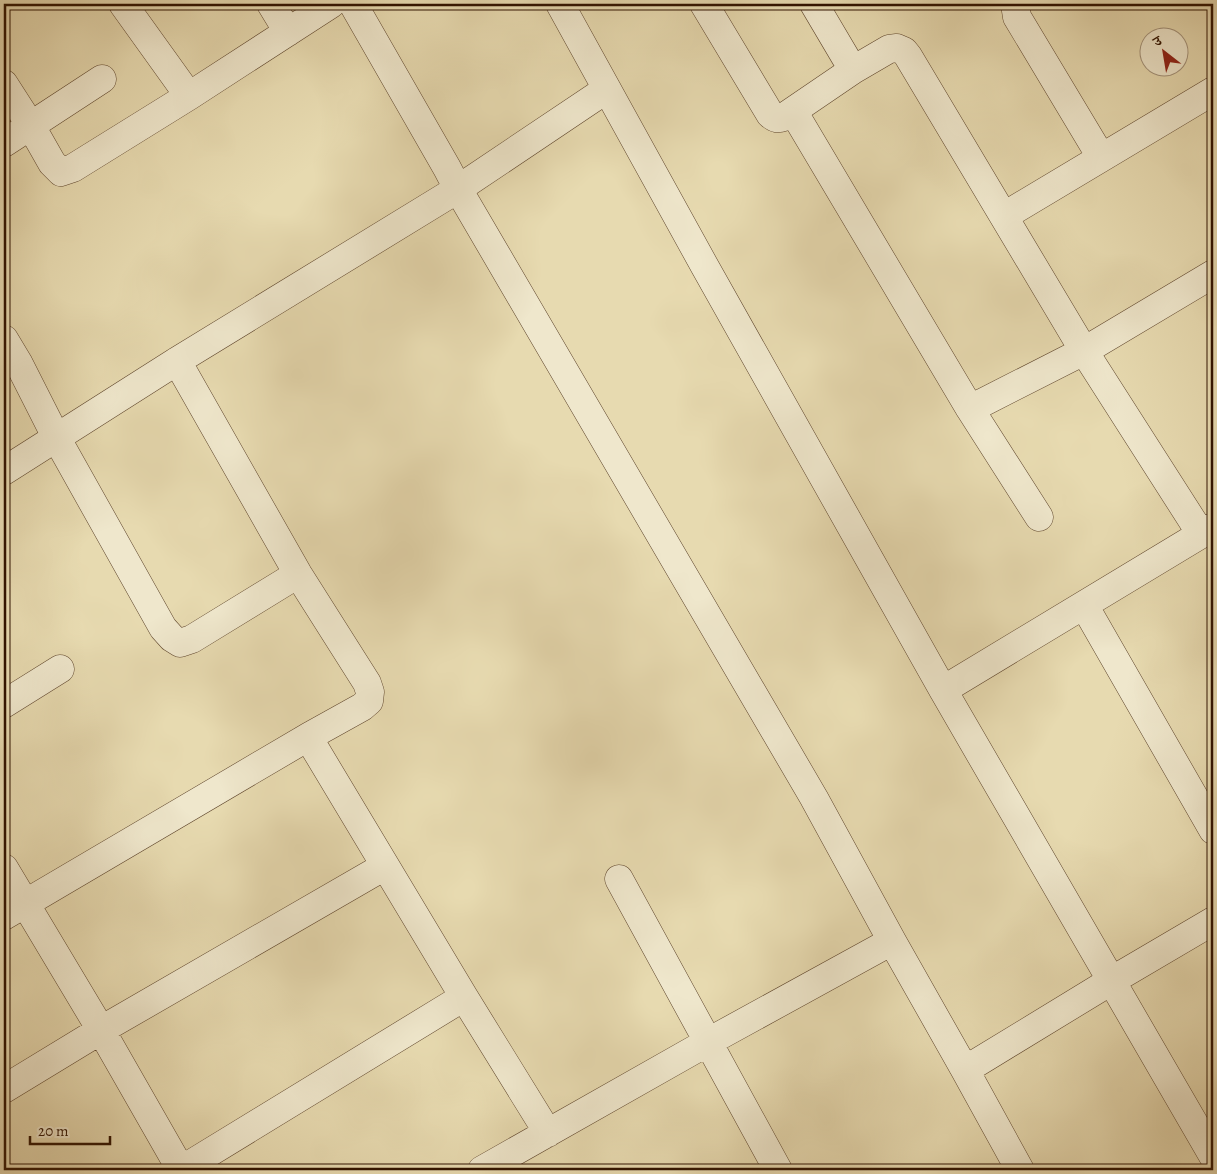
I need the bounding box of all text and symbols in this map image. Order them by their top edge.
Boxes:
north arrow [1140,28,1190,78]
text: उ [1149,31,1166,52]
scale bar [30,1114,110,1146]
text: 20 m [38,1121,69,1141]

